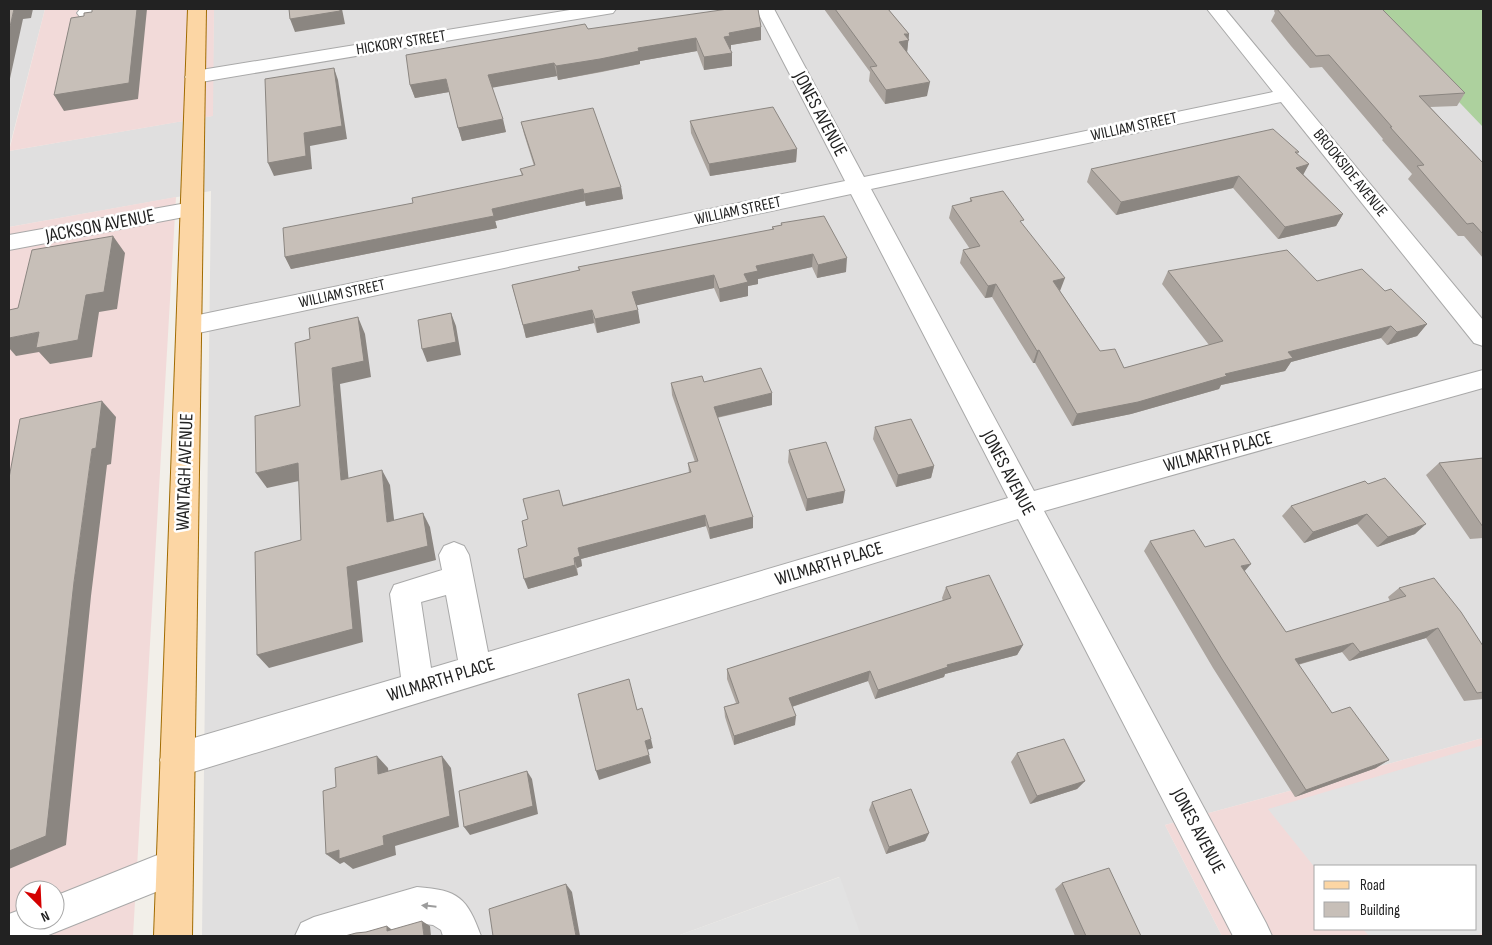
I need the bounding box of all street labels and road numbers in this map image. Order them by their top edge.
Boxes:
street label: HICKORY STREET [355,26,448,59]
street label: JONES AVENUE [788,67,852,160]
street label: WILLIAM STREET [1089,108,1179,145]
street label: BROOKSIDE AVENUE [1309,125,1391,221]
street label: WILLIAM STREET [693,192,783,229]
street label: JACKSON AVENUE [42,204,157,248]
street label: WILLIAM STREET [297,275,387,312]
street label: WANTAGH AVENUE [171,413,199,531]
street label: JONES AVENUE [976,426,1040,519]
street label: WILMARTH PLACE [1161,426,1275,478]
street label: WILMARTH PLACE [772,537,886,591]
street label: WILMARTH PLACE [384,653,498,707]
street label: JONES AVENUE [1166,784,1230,877]

